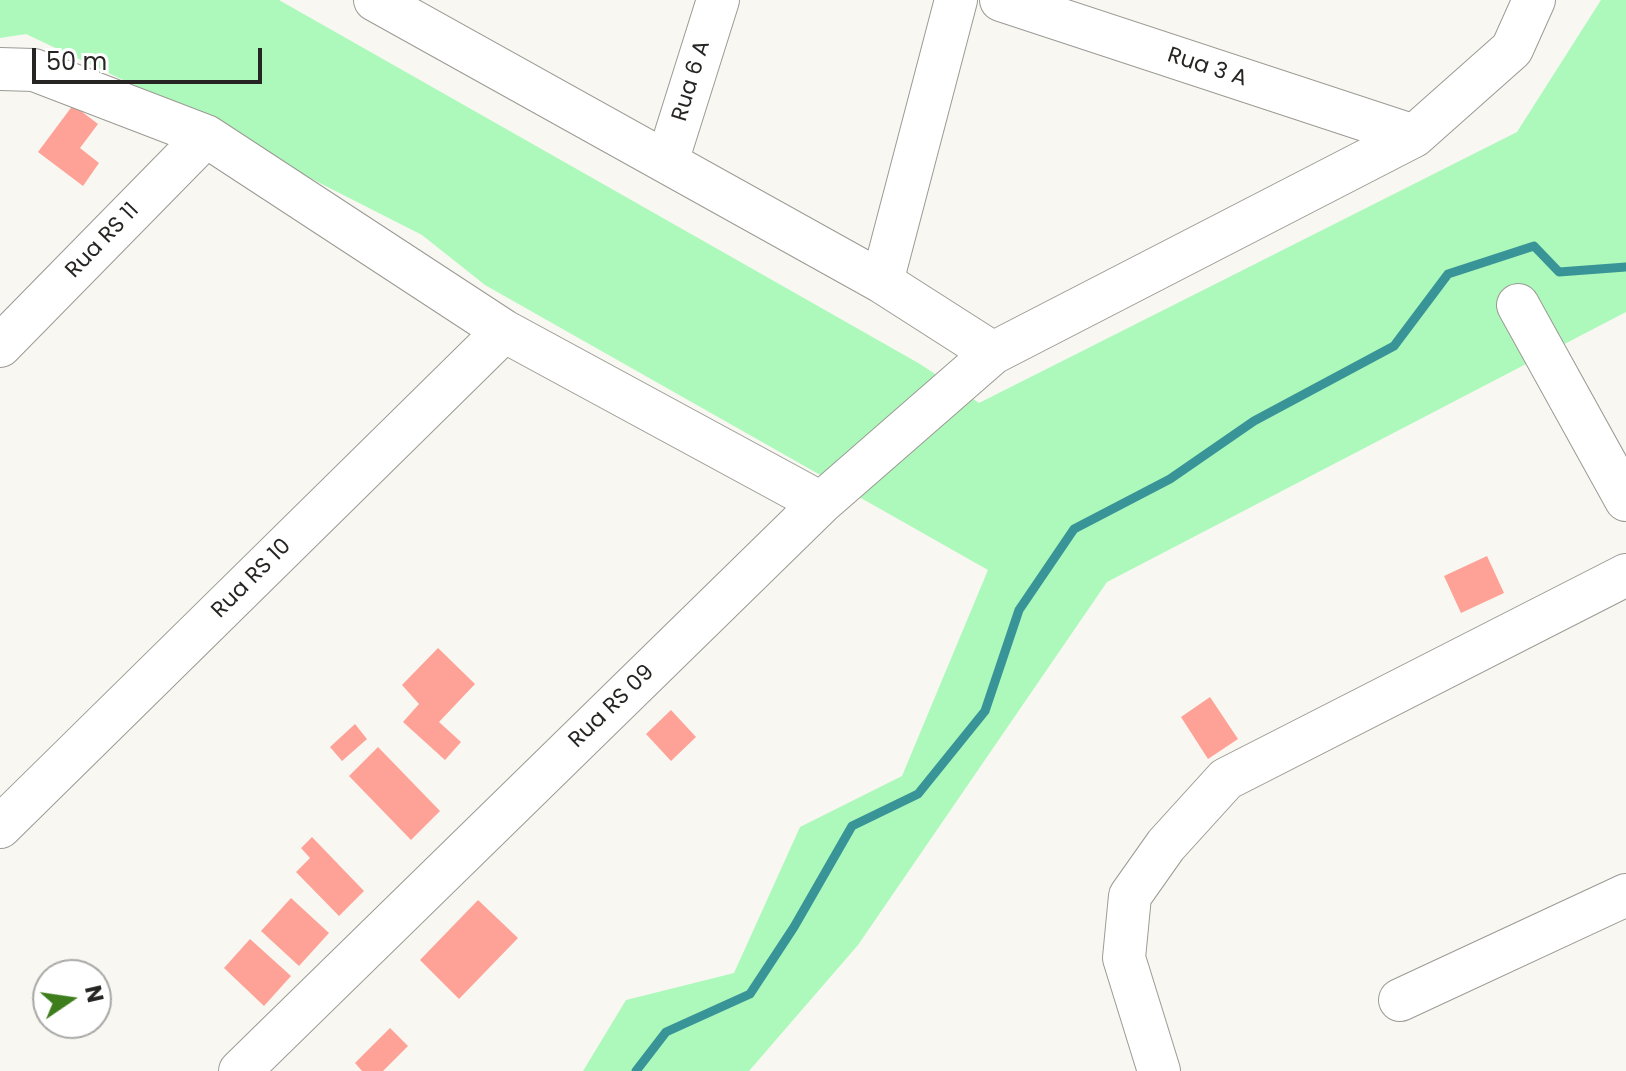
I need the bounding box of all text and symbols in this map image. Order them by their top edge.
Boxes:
scale bar [36,32,266,82]
street label: Rua 6 A [667,38,717,124]
street label: Rua 3 A [1164,43,1250,93]
text: 50 m [46,45,107,78]
street label: Rua RS 11 [61,198,145,284]
street label: Rua RS 10 [207,534,297,624]
street label: Rua RS 09 [564,660,660,754]
north arrow [32,959,112,1039]
text: N [77,982,111,1005]

